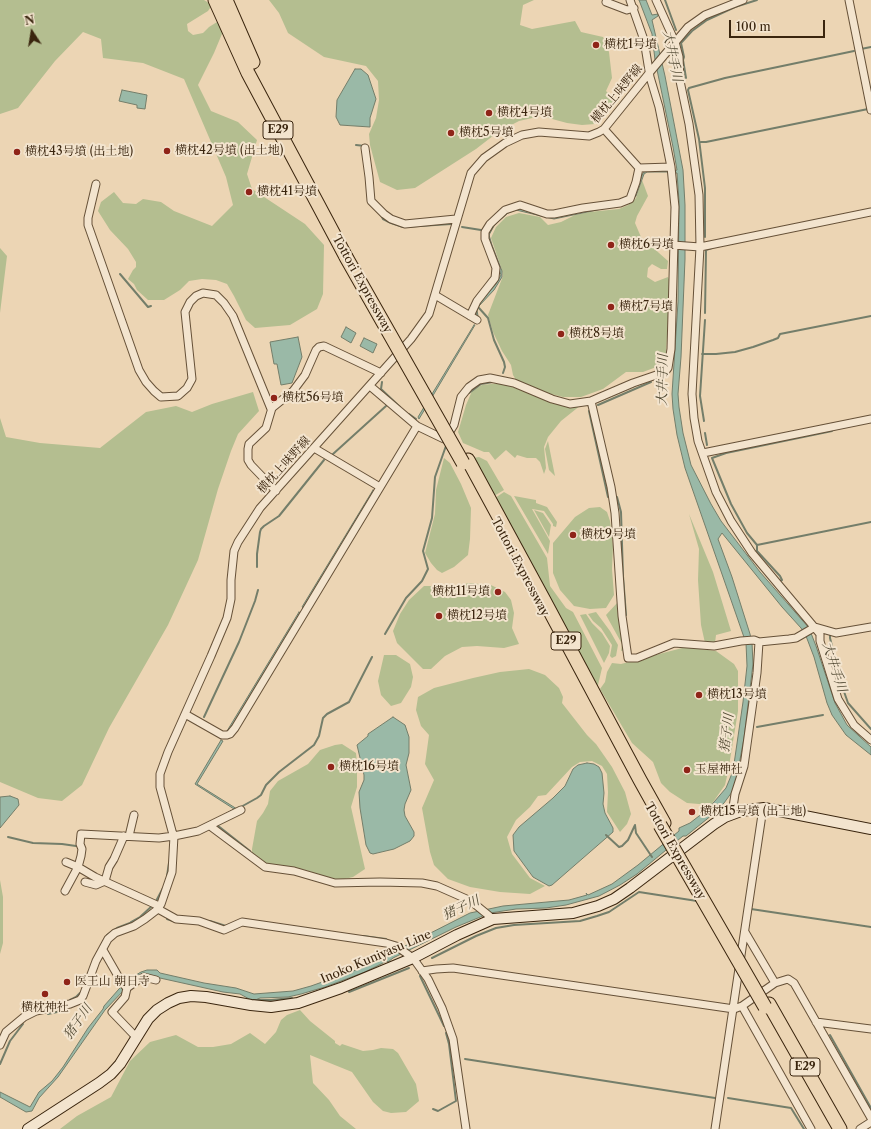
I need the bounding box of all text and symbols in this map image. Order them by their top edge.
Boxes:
north arrow [12,12,52,52]
text: N [23,12,36,28]
scale bar [731,12,827,38]
text: 100 m [736,19,771,34]
water label: 大井手川 [659,29,685,83]
place label: 横枕1号墳 [604,38,657,52]
marker: 横枕1号墳 [591,40,601,50]
street label: 横枕上味野線 [588,62,646,126]
place label: 横枕4号墳 [497,106,552,120]
marker: 横枕4号墳 [484,108,494,118]
road number: E29 [263,121,293,139]
place label: 横枕5号墳 [459,126,514,140]
marker: 横枕5号墳 [446,128,456,138]
place label: 横枕42号墳 (出土地) [175,144,283,158]
place label: 横枕43号墳 (出土地) [25,145,133,159]
marker: 横枕42号墳 (出土地) [162,146,172,156]
marker: 横枕43号墳 (出土地) [12,147,22,157]
place label: 横枕41号墳 [257,185,317,199]
marker: 横枕41号墳 [244,187,254,197]
street label: Tottori Expressway [329,232,395,336]
place label: 横枕6号墳 [619,238,674,252]
marker: 横枕6号墳 [606,240,616,250]
place label: 横枕7号墳 [619,300,673,314]
marker: 横枕7号墳 [606,302,616,312]
place label: 横枕8号墳 [569,327,624,341]
marker: 横枕8号墳 [556,329,566,339]
water label: 大井手川 [655,354,671,406]
place label: 横枕56号墳 [282,391,344,405]
marker: 横枕56号墳 [269,393,279,403]
street label: 横枕上味野線 [255,433,313,497]
street label: Tottori Expressway [488,515,552,619]
place label: 横枕9号墳 [581,528,636,542]
marker: 横枕9号墳 [568,530,578,540]
place label: 横枕11号墳 [432,585,490,599]
marker: 横枕11号墳 [493,587,503,597]
place label: 横枕12号墳 [447,609,507,623]
marker: 横枕12号墳 [434,611,444,621]
road number: E29 [551,632,581,650]
water label: 大井手川 [819,640,849,694]
place label: 横枕13号墳 [707,688,767,702]
marker: 横枕13号墳 [694,690,704,700]
water label: 猪子川 [717,713,737,753]
place label: 横枕16号墳 [339,760,399,774]
marker: 横枕16号墳 [326,762,336,772]
place label: 玉屋神社 [695,763,743,777]
marker: 玉屋神社 [682,765,692,775]
street label: Tottori Expressway [641,800,709,902]
place label: 横枕15号墳 (出土地) [700,805,806,819]
marker: 横枕15号墳 (出土地) [687,807,697,817]
water label: 猪子川 [440,893,482,923]
street label: Inoko Kuniyasu Line [319,927,433,987]
place label: 医王山 朝日寺 [75,975,150,989]
marker: 医王山 朝日寺 [62,977,72,987]
marker: 横枕神社 [40,989,50,999]
place label: 横枕神社 [21,1001,69,1015]
water label: 猪子川 [60,1002,96,1042]
road number: E29 [790,1058,820,1076]

